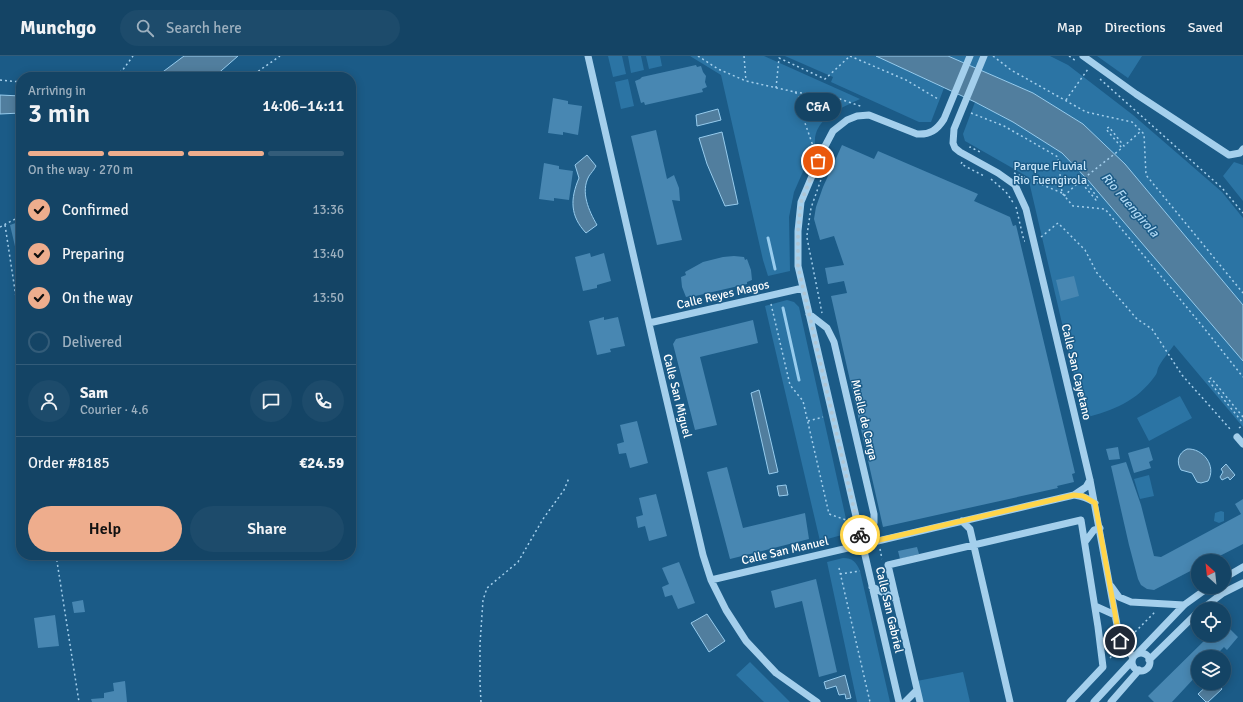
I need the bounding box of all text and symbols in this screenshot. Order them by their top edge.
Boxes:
search box [120,10,400,46]
text: Munchgo [20,16,96,40]
icon: search [134,17,156,39]
text: Search here [166,19,242,37]
text: Map [1057,19,1083,36]
text: Directions [1105,19,1166,36]
text: Saved [1188,19,1223,36]
text: Arriving in [28,83,86,99]
callout: C&A [795,93,841,121]
text: 14:06–14:11 [263,97,344,115]
text: 3 min [28,98,90,130]
text: C&A [806,99,830,115]
pin [801,144,835,178]
icon: bag [807,150,829,172]
park label: Parque Fluvial Rio Fuengirola [1013,159,1087,188]
text: On the way · 270 m [28,162,133,178]
water label: Rio Fuengirola [1098,170,1163,241]
icon: check [28,199,50,221]
text: Confirmed [62,201,129,219]
text: 13:36 [312,202,344,218]
icon: check [28,243,50,265]
text: Preparing [62,245,125,263]
text: 13:40 [312,246,344,262]
street label: Calle Reyes Magos [675,277,771,313]
icon: check [28,287,50,309]
text: On the way [62,289,133,307]
text: 13:50 [312,290,344,306]
street label: Calle San Cayetano [1058,322,1094,422]
text: Delivered [62,333,122,351]
street label: Calle San Miguel [659,352,695,440]
street label: Muelle de Carga [847,378,881,462]
button: person [28,380,70,422]
button: chat [250,380,292,422]
button: phone [302,380,344,422]
text: Sam [80,384,108,402]
text: Courier · 4.6 [80,402,149,418]
text: Order #8185 [28,454,110,472]
text: €24.59 [299,454,344,472]
button: Help [28,506,182,552]
button: Share [190,506,344,552]
courier [840,515,880,555]
icon: bike [849,524,871,546]
street label: Calle San Manuel [740,534,831,568]
north arrow [1191,554,1231,594]
map controls [1191,554,1231,690]
street label: Calle San Gabriel [872,565,906,655]
button: locate [1191,602,1231,642]
pin [1103,624,1137,658]
icon: home [1109,630,1131,652]
button: layers [1191,650,1231,690]

